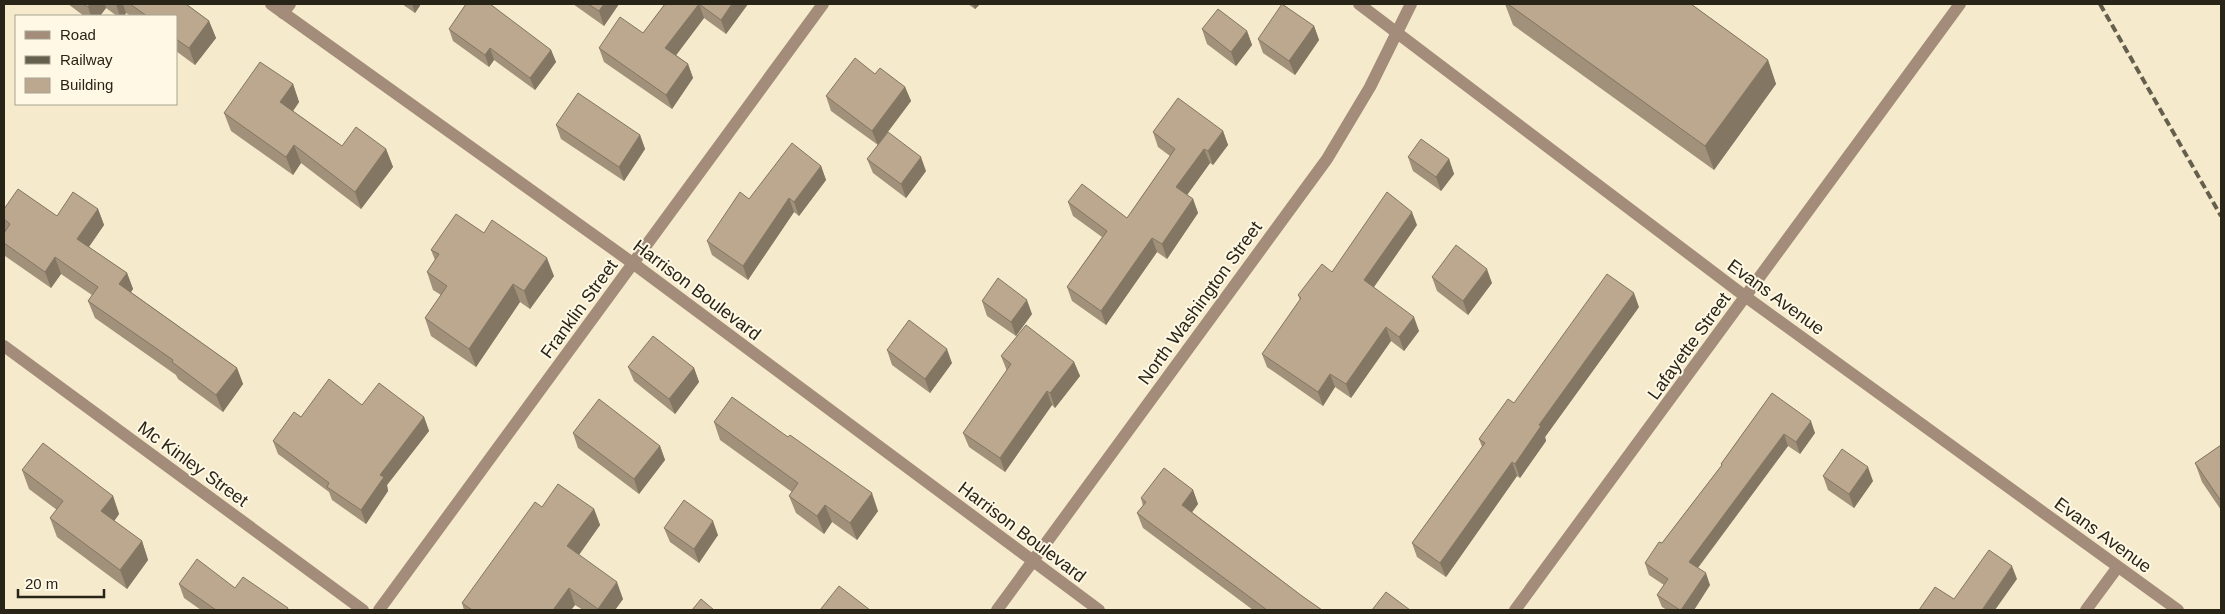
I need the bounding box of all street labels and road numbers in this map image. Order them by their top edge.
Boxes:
street label: North Washington Street [1134,218,1266,388]
street label: Harrison Boulevard [629,236,765,344]
street label: Evans Avenue [1724,255,1828,339]
street label: Franklin Street [537,256,621,362]
street label: Lafayette Street [1644,289,1734,403]
street label: Mc Kinley Street [134,417,252,511]
street label: Harrison Boulevard [954,478,1090,586]
street label: Evans Avenue [2051,493,2155,577]

